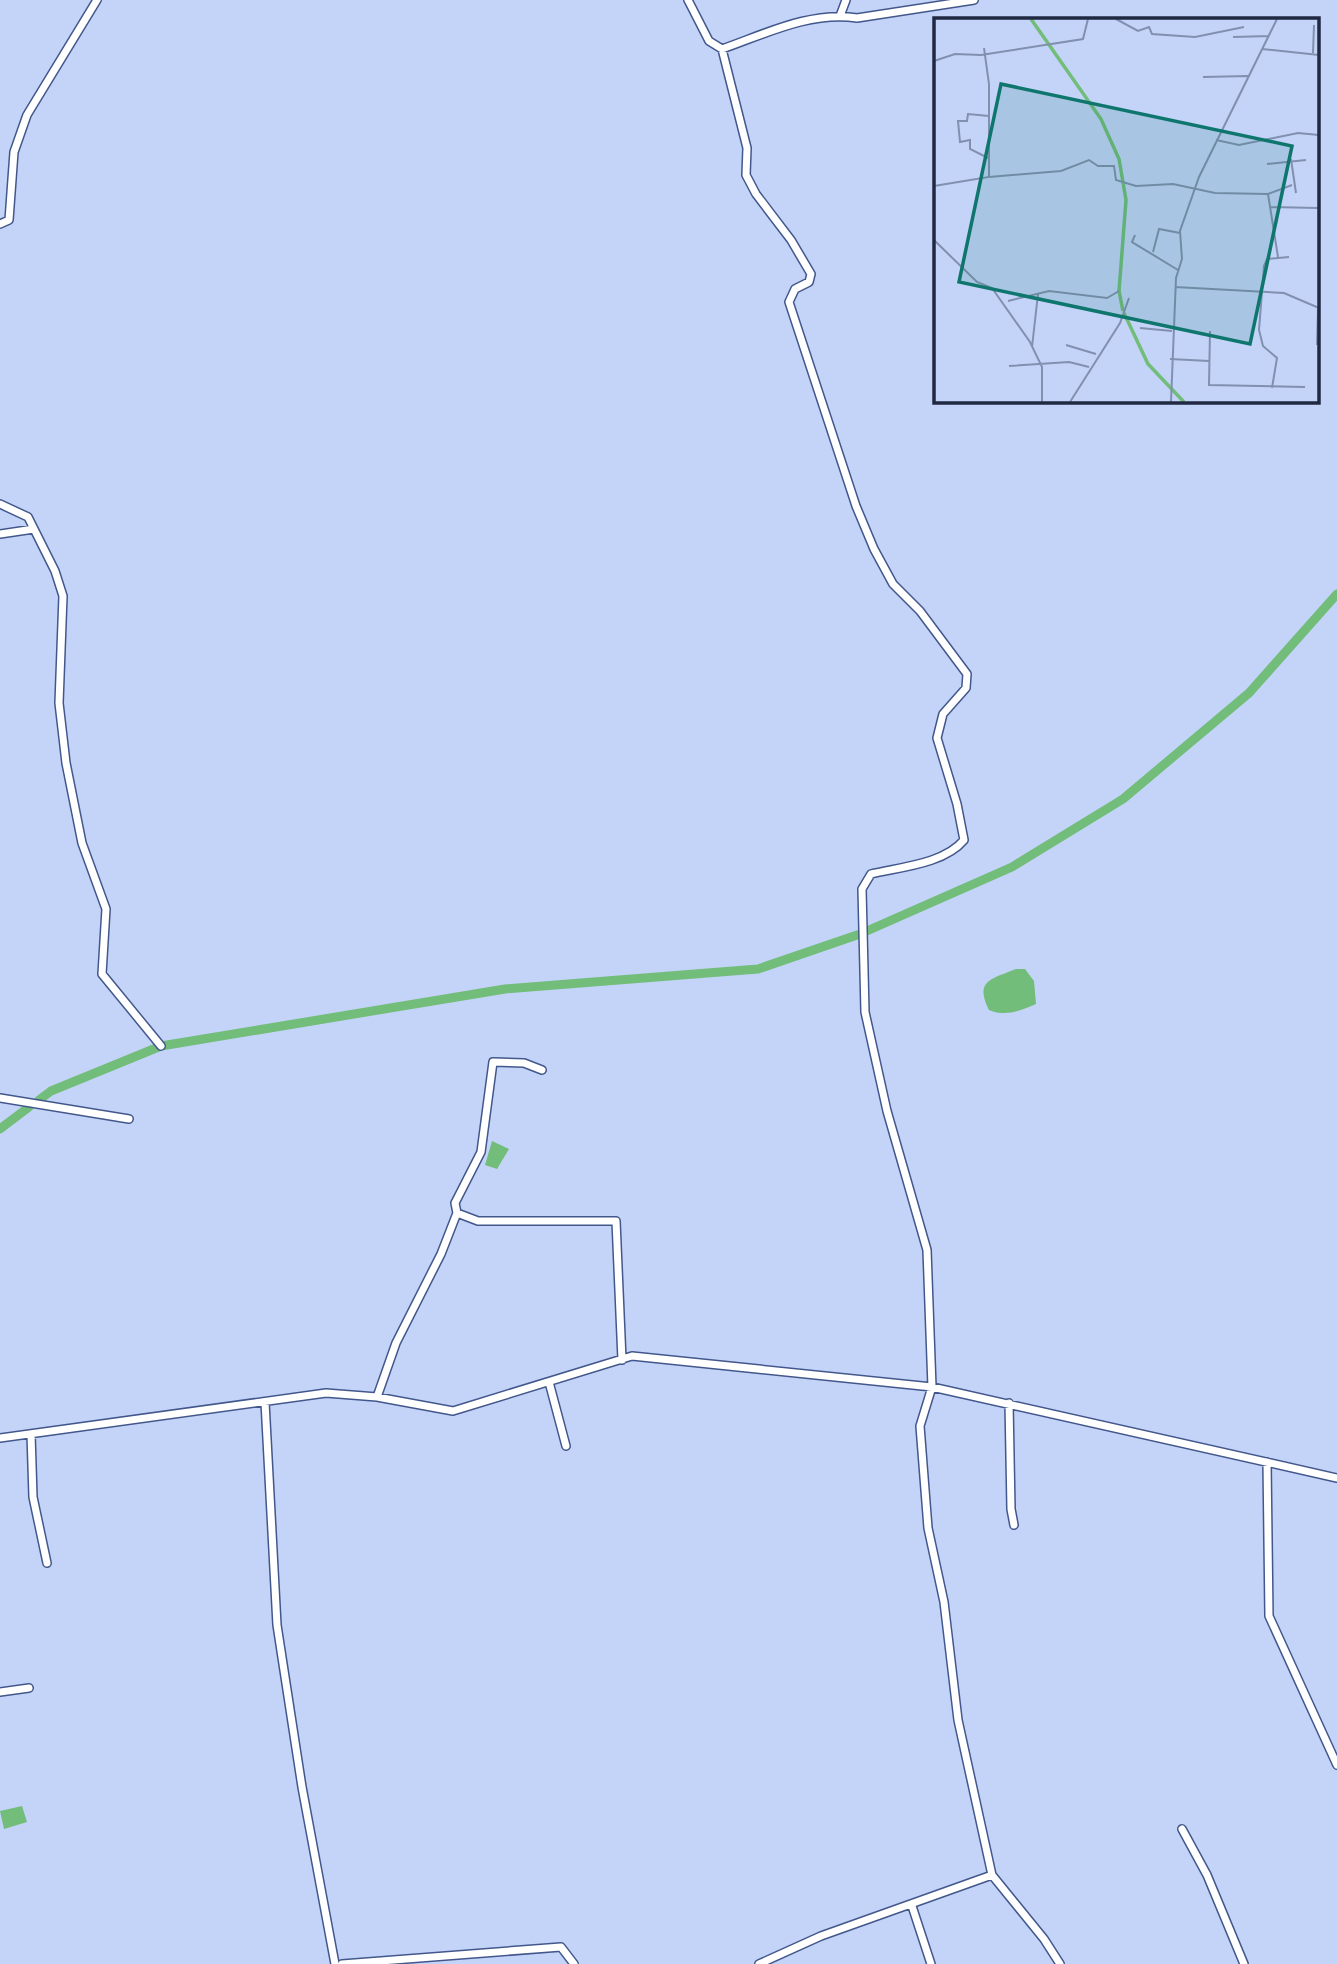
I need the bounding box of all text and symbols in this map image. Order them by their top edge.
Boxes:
inset map [934,18,1320,402]

